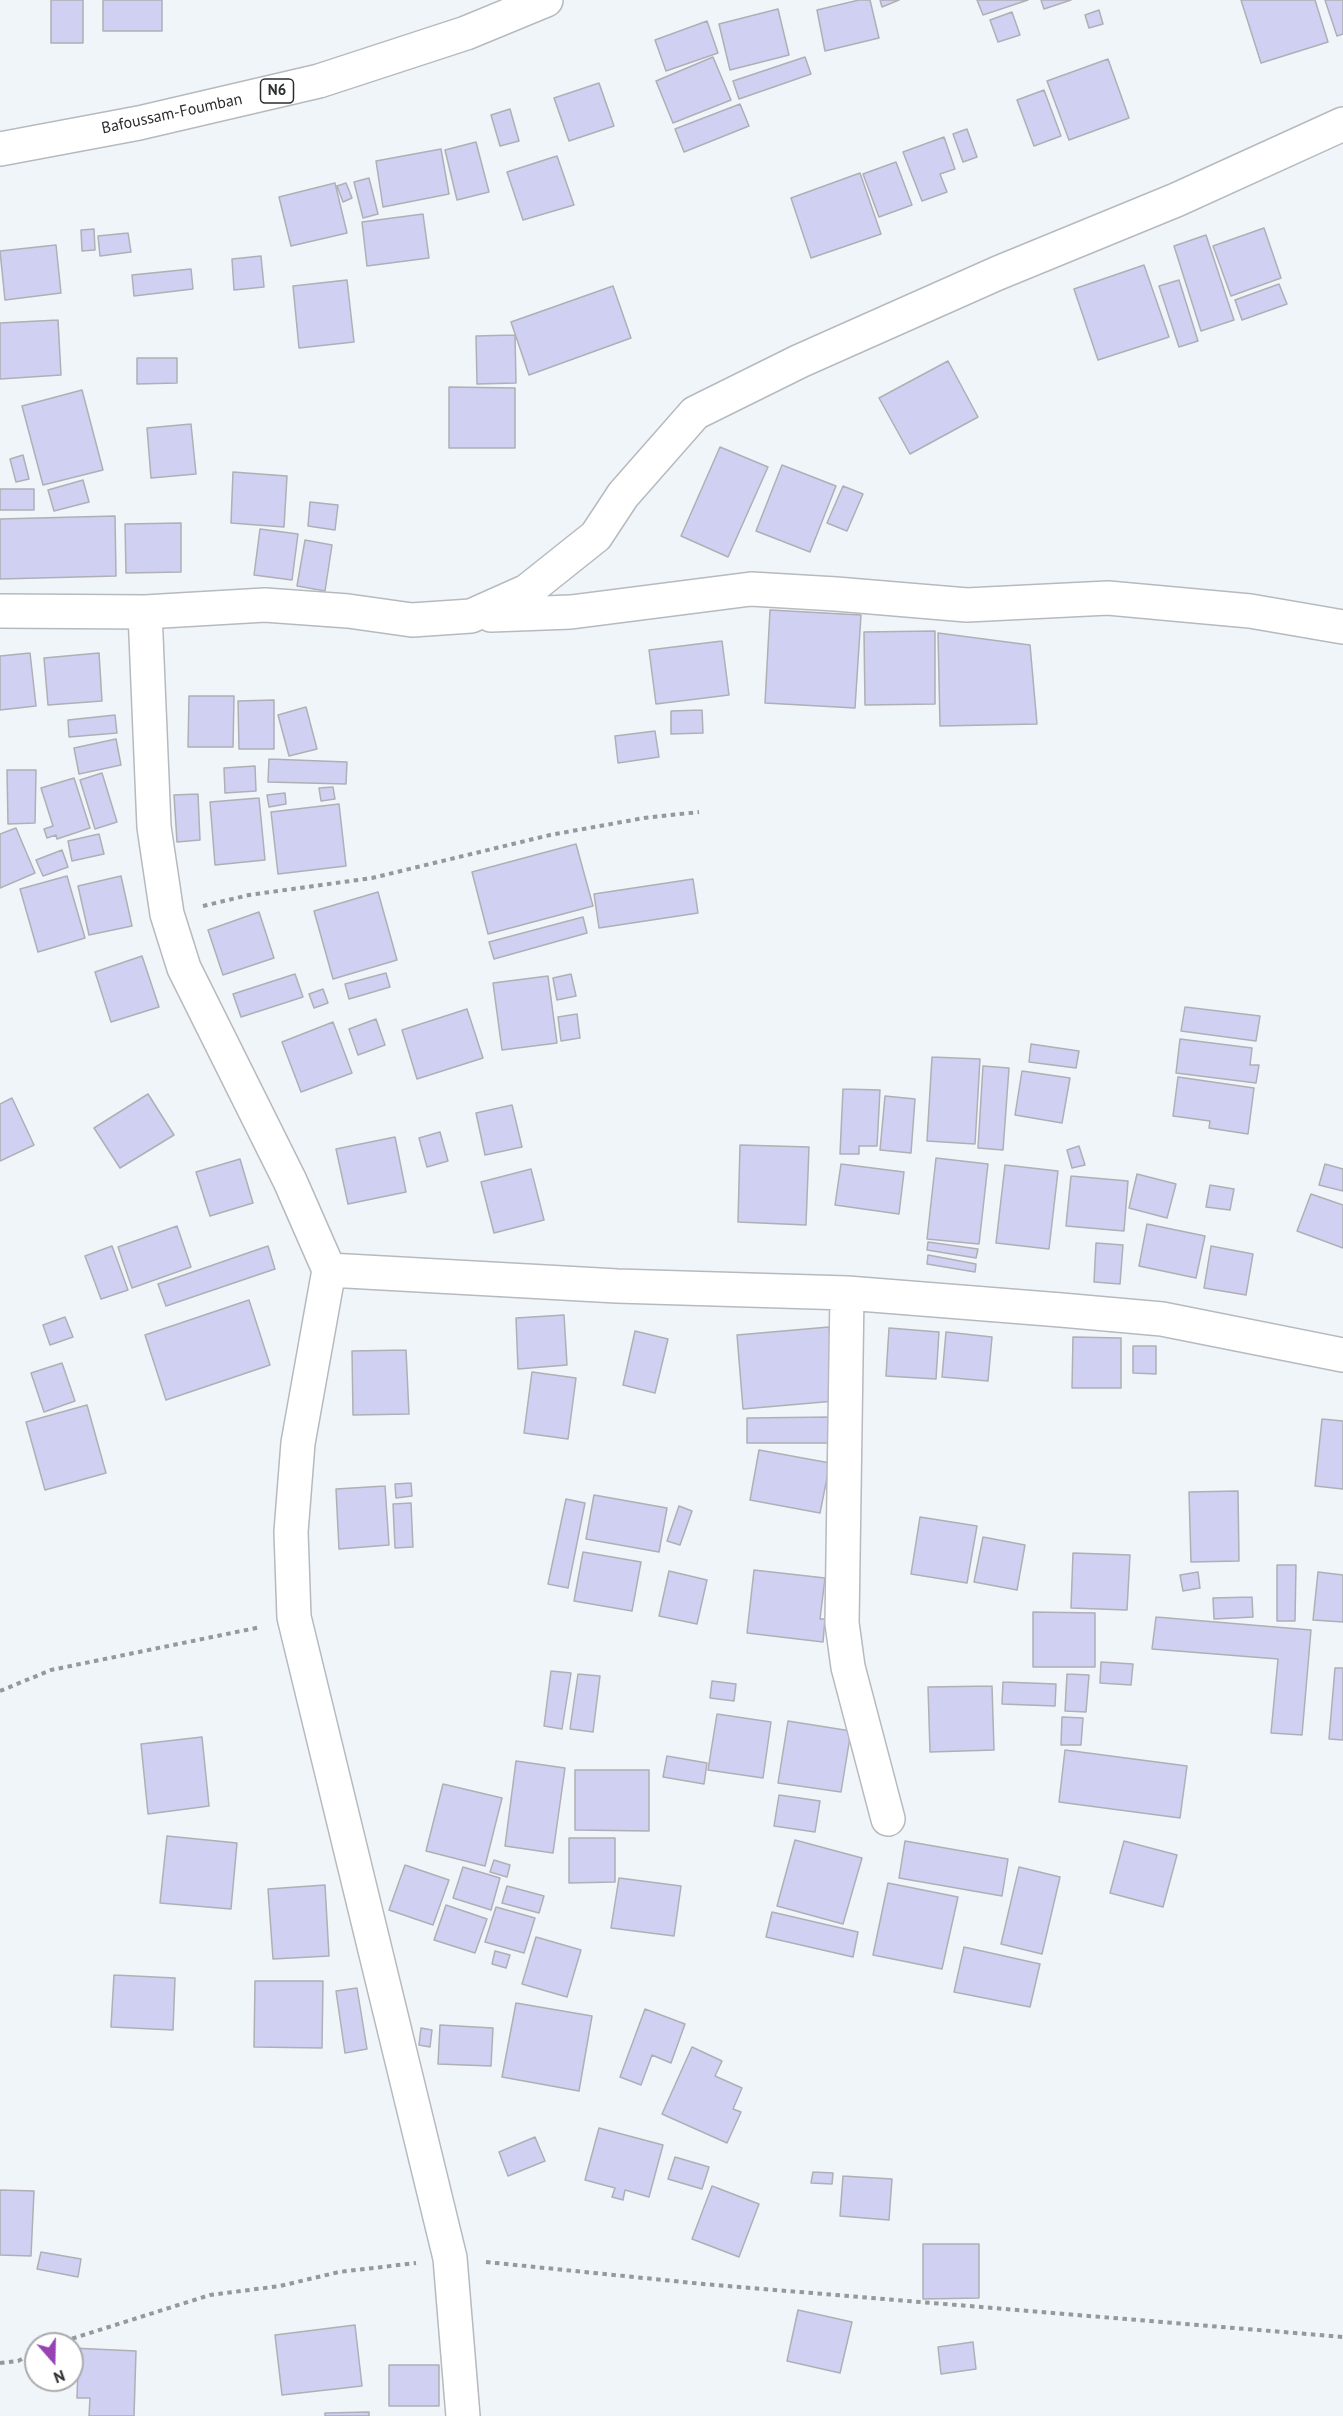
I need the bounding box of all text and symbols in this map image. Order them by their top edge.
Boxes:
road number: N6 [260,79,294,103]
street label: Bafoussam-Foumban [100,90,244,138]
north arrow [24,2332,84,2392]
text: N [51,2366,68,2388]

